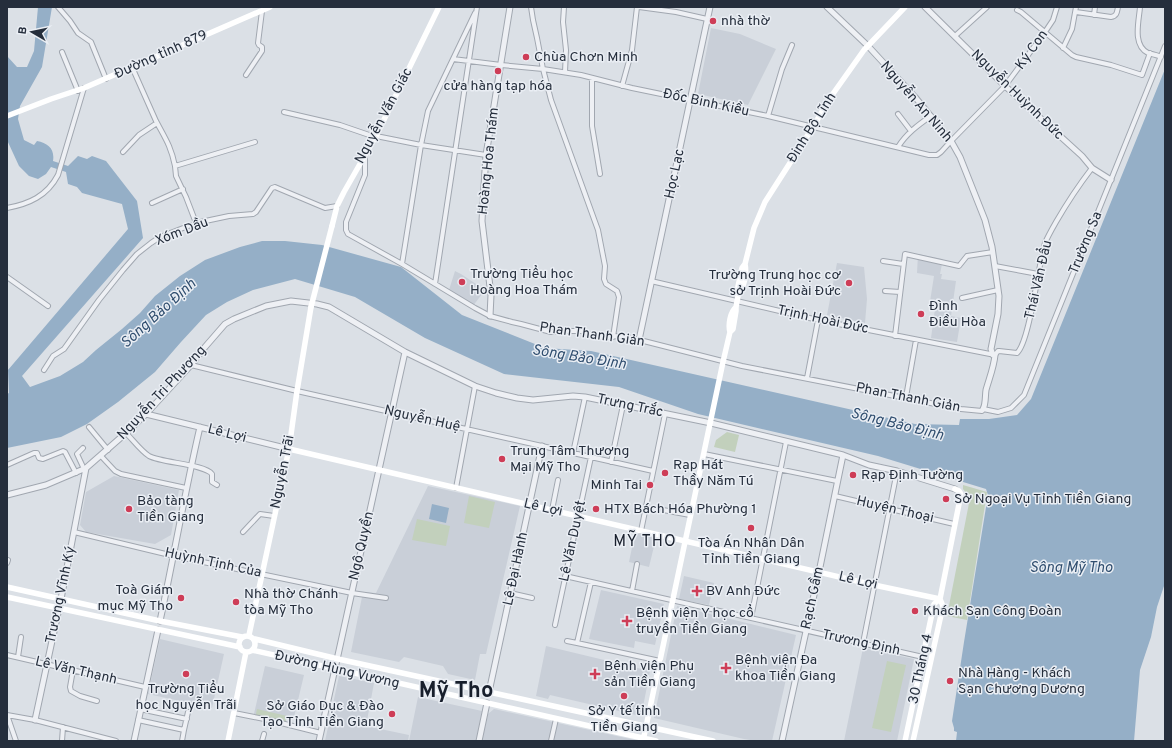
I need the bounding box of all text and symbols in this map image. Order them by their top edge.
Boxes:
north arrow [12,12,52,52]
place label: nhà thờ [721,13,771,30]
marker: nhà thờ [708,16,718,26]
text: B [16,26,31,35]
street label: Đường tỉnh 879 [112,27,210,83]
street label: Ký Con [1012,27,1052,73]
street label: Nguyễn Huỳnh Đức [967,46,1068,144]
place label: Chùa Chơn Minh [534,49,638,66]
marker: Chùa Chơn Minh [521,52,531,62]
street label: Nguyễn An Ninh [876,57,957,146]
street label: Nguyễn Văn Giác [351,65,416,167]
marker: cửa hàng tạp hóa [493,66,503,76]
place label: cửa hàng tạp hóa [444,78,552,95]
street label: Đốc Binh Kiều [661,86,751,120]
street label: Đinh Bộ Lĩnh [784,90,840,166]
street label: Hoàng Hoa Thám [475,107,503,215]
street label: Học Lạc [661,148,689,200]
street label: Trường Sa [1066,209,1106,277]
street label: Xóm Dầu [153,214,211,250]
street label: Thái Văn Đẩu [1021,238,1056,321]
place label: Trường Tiểu học Hoàng Hoa Thám [470,265,578,299]
place label: Trường Trung học cơ sở Trịnh Hoài Đức [709,267,842,300]
water label: Sông Bảo Định [117,275,201,353]
marker: Trường Tiểu học Hoàng Hoa Thám [457,277,467,287]
marker: Trường Trung học cơ sở Trịnh Hoài Đức [844,278,854,288]
place label: Đình Điều Hòa [929,298,986,331]
street label: Trịnh Hoài Đức [776,302,870,338]
marker: Đình Điều Hòa [916,309,926,319]
street label: Phan Thanh Giản [538,319,646,351]
water label: Sông Bảo Định [531,341,627,375]
street label: Nguyễn Tri Phương [113,342,210,444]
street label: Phan Thanh Giản [854,380,962,416]
street label: Trưng Trắc [595,390,665,421]
street label: Nguyễn Huệ [382,401,462,436]
water label: Sông Bảo Định [849,404,945,446]
street label: Lê Lợi [206,421,248,447]
street label: Nguyễn Trãi [267,433,298,510]
place label: Trung Tâm Thương Mại Mỹ Tho [510,443,629,476]
marker: Trung Tâm Thương Mại Mỹ Tho [497,454,507,464]
place label: Rạp Hát Thầy Năm Tú [673,457,754,490]
place label: Rạp Định Tường [861,467,963,484]
marker: Rạp Hát Thầy Năm Tú [660,468,670,478]
marker: Rạp Định Tường [848,470,858,480]
place label: Minh Tai [591,477,642,494]
marker: Minh Tai [645,480,655,490]
place label: Sở Ngoại Vụ Tỉnh Tiền Giang [954,491,1131,508]
place label: Bảo tàng Tiền Giang [137,493,204,526]
street label: Huyện Thoại [855,493,935,527]
marker: Sở Ngoại Vụ Tỉnh Tiền Giang [941,494,951,504]
street label: Lê Lợi [522,495,564,521]
street label: Lê Văn Duyệt [556,499,590,583]
place label: HTX Bách Hóa Phường 1 [604,501,756,518]
marker: Bảo tàng Tiền Giang [124,504,134,514]
marker: HTX Bách Hóa Phường 1 [591,504,601,514]
street label: Ngô Quyền [346,510,378,582]
marker: Tòa Án Nhân Dân Tỉnh Tiền Giang [746,523,756,533]
district label: MỸ THO [613,529,677,552]
street label: Lê Đại Hành [500,531,532,607]
place label: Tòa Án Nhân Dân Tỉnh Tiền Giang [697,534,805,568]
street label: Huỳnh Tịnh Của [163,544,263,582]
street label: Trương Vĩnh Ký [42,545,80,645]
water label: Sông Mỹ Tho [1030,559,1113,578]
street label: Rạch Gầm [798,565,828,631]
street label: Lê Lợi [837,568,879,594]
place label: Toà Giám mục Mỹ Tho [98,582,173,615]
place label: BV Anh Đức [706,583,780,600]
marker: BV Anh Đức [691,585,703,597]
place label: Nhà thờ Chánh tòa Mỹ Tho [244,586,338,619]
marker: Toà Giám mục Mỹ Tho [176,593,186,603]
marker: Nhà thờ Chánh tòa Mỹ Tho [231,597,241,607]
place label: Khách Sạn Công Đoàn [923,603,1062,620]
place label: Bệnh viện Y học cổ truyền Tiền Giang [636,604,754,638]
marker: Khách Sạn Công Đoàn [910,606,920,616]
marker: Bệnh viện Y học cổ truyền Tiền Giang [621,615,633,627]
street label: Trương Định [820,626,902,660]
street label: 30 Tháng 4 [905,632,937,706]
street label: Đường Hùng Vương [273,647,401,693]
place label: Bệnh viện Đa khoa Tiền Giang [735,652,836,685]
street label: Lê Văn Thạnh [33,653,119,689]
place label: Bệnh viện Phụ sản Tiền Giang [604,658,696,691]
marker: Bệnh viện Đa khoa Tiền Giang [720,662,732,674]
place label: Nhà Hàng - Khách Sạn Chương Dương [958,665,1085,698]
marker: Bệnh viện Phụ sản Tiền Giang [589,668,601,680]
marker: Trường Tiểu học Nguyễn Trãi [181,669,191,679]
marker: Nhà Hàng - Khách Sạn Chương Dương [945,676,955,686]
district label: Mỹ Tho [419,678,493,705]
place label: Trường Tiểu học Nguyễn Trãi [135,680,237,714]
marker: Sở Y tế tỉnh Tiền Giang [619,691,629,701]
place label: Sở Giáo Dục & Đào Tạo Tỉnh Tiền Giang [260,698,384,731]
place label: Sở Y tế tỉnh Tiền Giang [588,703,660,736]
marker: Sở Giáo Dục & Đào Tạo Tỉnh Tiền Giang [387,709,397,719]

